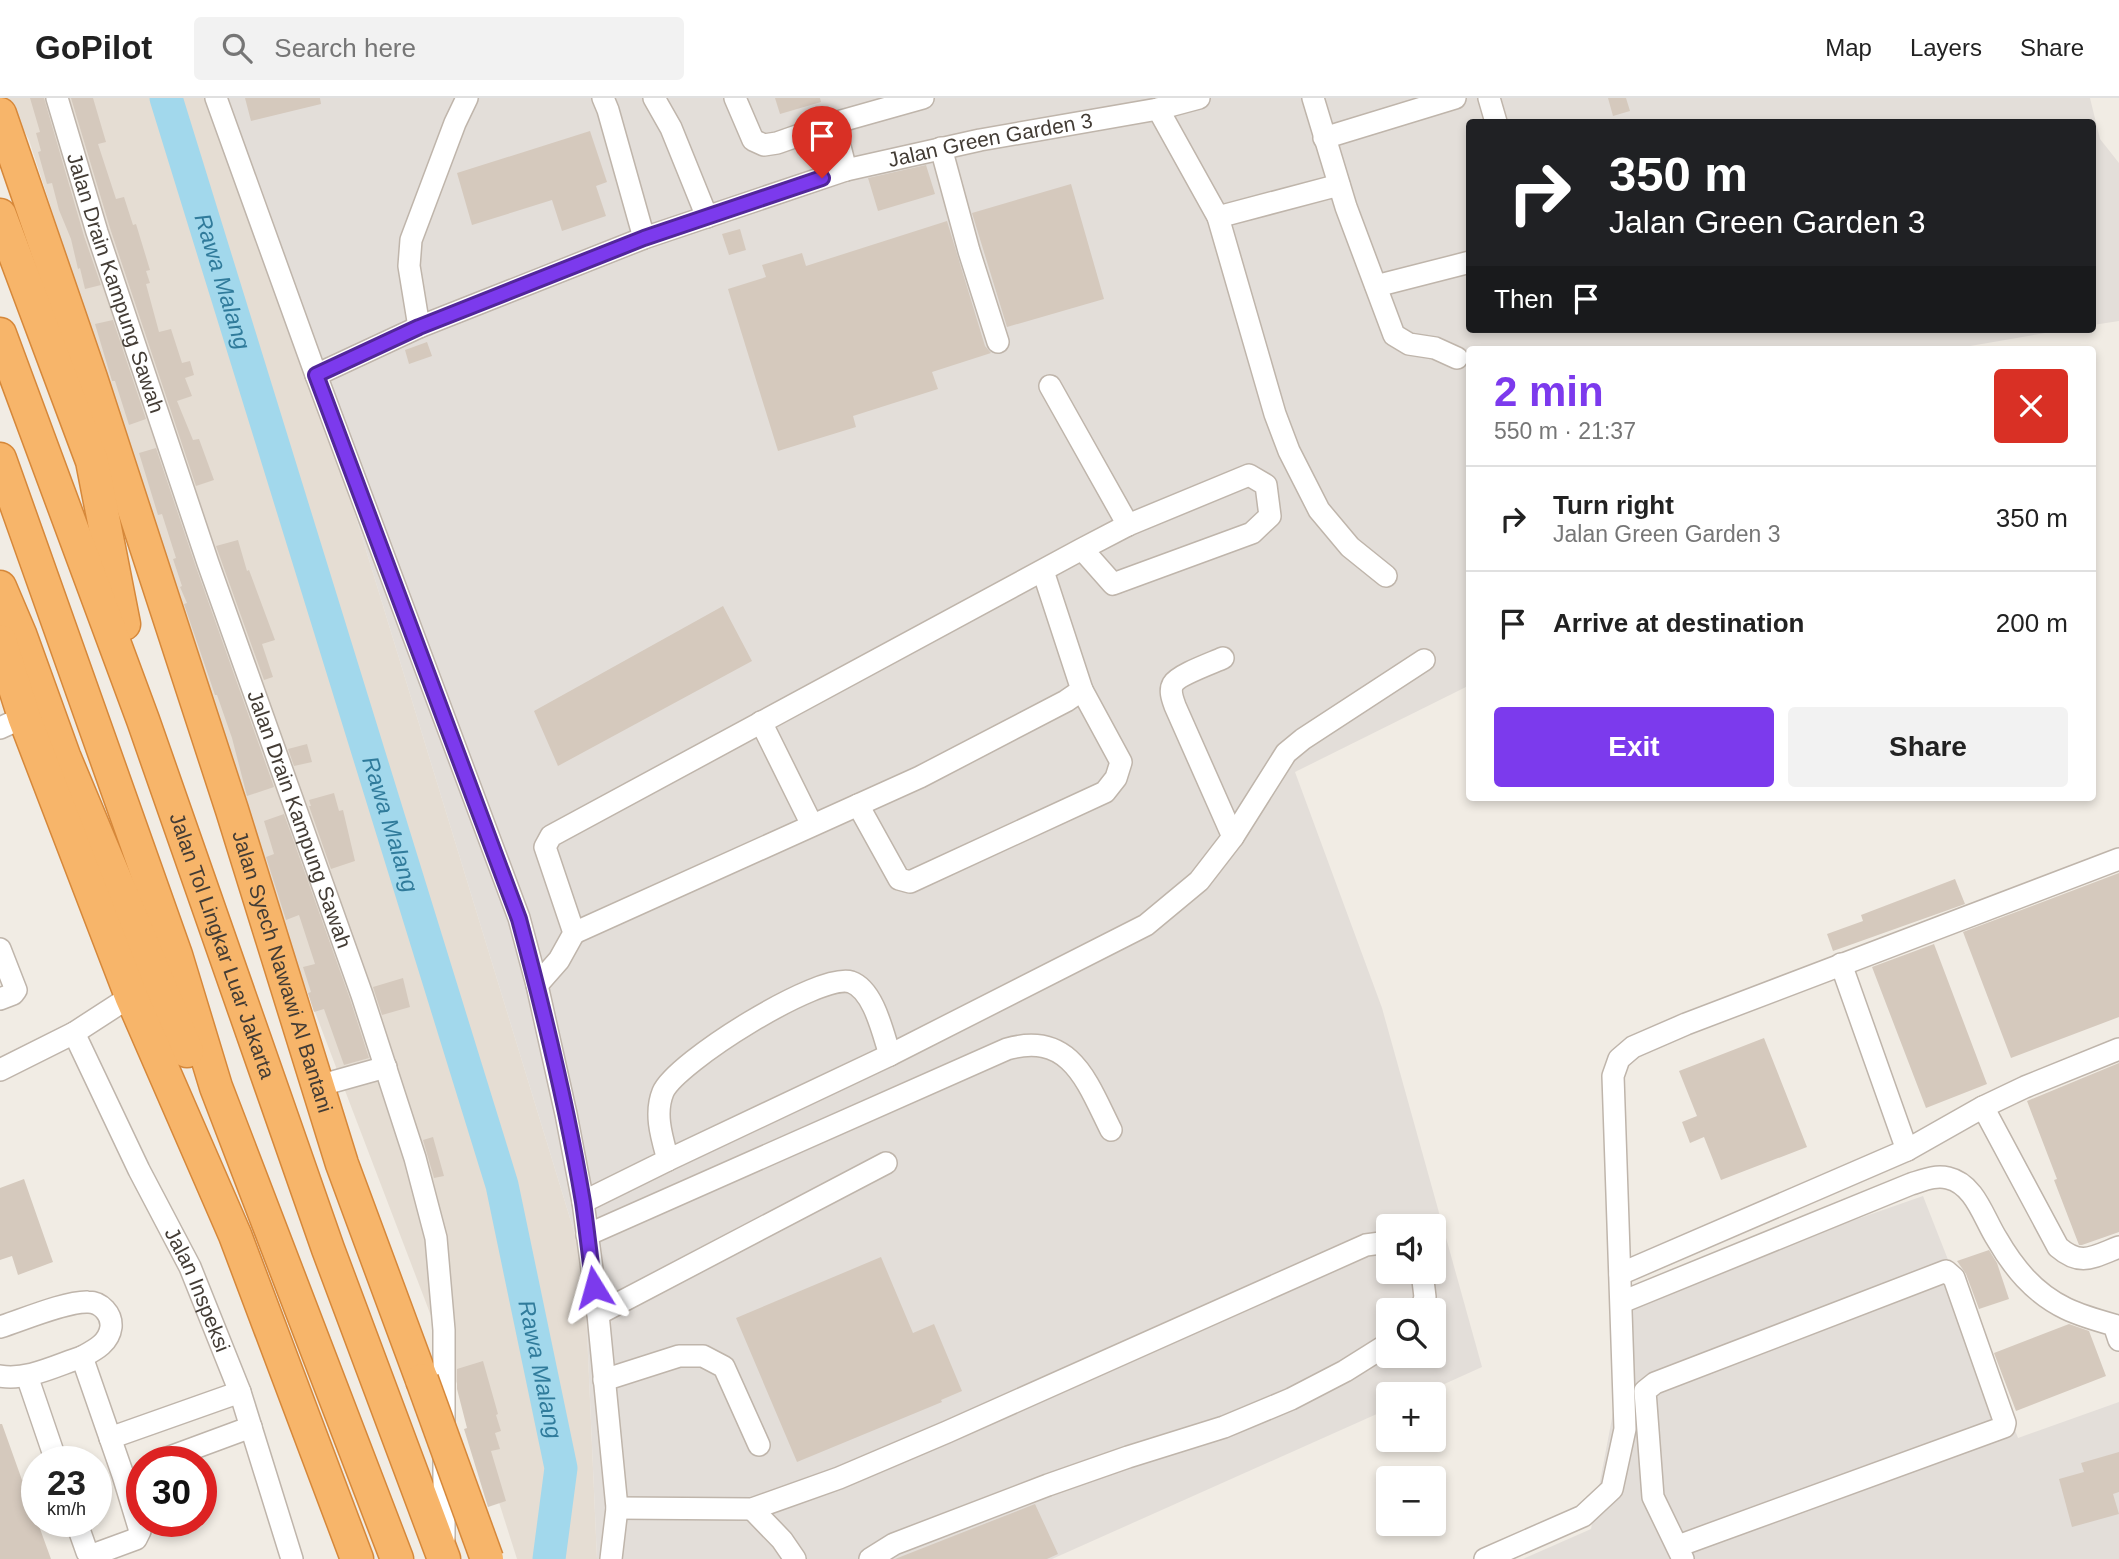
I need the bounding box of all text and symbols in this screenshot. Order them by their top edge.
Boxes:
search box [194,17,684,80]
text: GoPilot [35,29,152,66]
icon: search [218,29,256,67]
text: Search here [274,33,416,63]
text: Map [1825,34,1872,61]
text: Layers [1910,34,1982,61]
text: Share [2020,34,2084,61]
pin [792,106,852,178]
street label: Jalan Green Garden 3 [886,109,1094,171]
icon: arrive [803,117,841,155]
icon: right [1494,147,1585,238]
text: 350 m [1609,147,1748,201]
street label: Jalan Drain Kampung Sawah [63,150,169,416]
text: Jalan Green Garden 3 [1609,204,1926,240]
water label: Rawa Malang [190,210,256,353]
icon: arrive [1567,280,1605,318]
text: Then [1494,284,1553,314]
text: 2 min [1494,368,1604,415]
button: close [1994,369,2068,443]
text: 550 m · 21:37 [1494,418,1636,444]
text: Turn right [1553,490,1674,520]
icon: right [1494,500,1532,538]
text: 350 m [1996,503,2068,533]
text: Jalan Green Garden 3 [1553,521,1781,547]
icon: arrive [1494,605,1532,643]
text: Arrive at destination [1553,608,1804,638]
text: 200 m [1996,608,2068,638]
street label: Jalan Drain Kampung Sawah [243,687,356,951]
button: Exit [1494,707,1774,787]
button: Share [1788,707,2068,787]
water label: Rawa Malang [357,753,424,895]
street label: Jalan Tol Lingkar Luar Jakarta [165,810,280,1082]
street label: Jalan Syech Nawawi Al Bantani [228,828,337,1116]
map controls [1376,1214,1446,1536]
button: sound [1376,1214,1446,1284]
street label: Jalan Inspeksi [160,1224,235,1355]
position arrow [557,1250,631,1324]
water label: Rawa Malang [513,1298,568,1441]
button: search [1376,1298,1446,1368]
button: + [1376,1382,1446,1452]
speed limit sign: 30 [126,1446,217,1537]
text: 23 [47,1463,86,1502]
button: − [1376,1466,1446,1536]
text: km/h [47,1499,86,1519]

